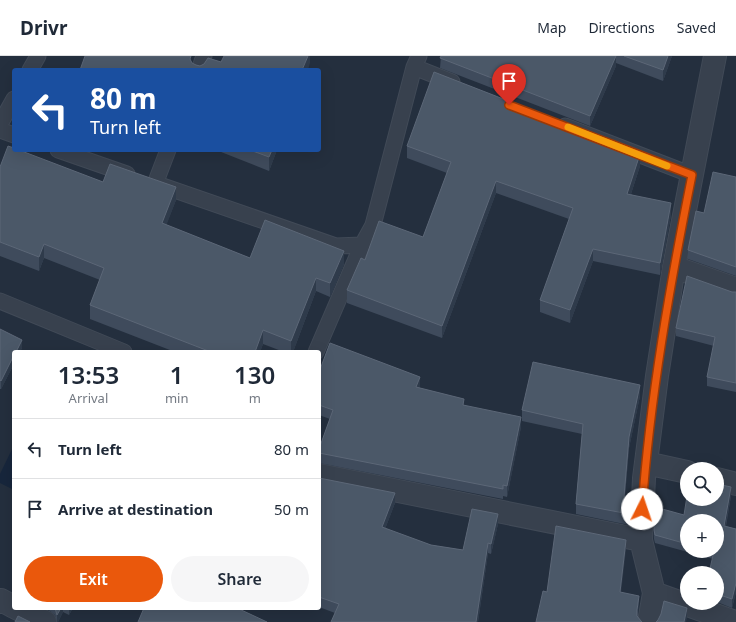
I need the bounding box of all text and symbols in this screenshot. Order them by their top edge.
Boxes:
text: Drivr [20,15,67,41]
text: Map [537,18,566,37]
text: Directions [588,18,655,37]
text: Saved [677,18,716,37]
pin [492,64,526,105]
icon: arrive [498,70,520,92]
text: 80 m [90,79,157,117]
icon: left [24,84,76,136]
text: Turn left [90,115,161,139]
text: 13:53 [58,358,119,391]
text: 1 [170,358,184,391]
text: 130 [234,358,275,391]
text: Arrival [69,389,108,407]
text: min [165,389,188,407]
text: m [249,389,261,407]
icon: left [24,438,46,460]
text: Turn left [58,439,122,459]
text: 80 m [274,439,309,459]
map controls [680,462,724,610]
button: search [680,462,724,506]
position arrow [621,488,663,530]
icon: arrive [24,498,46,520]
text: Arrive at destination [58,499,213,519]
text: 50 m [274,499,309,519]
button: + [680,514,724,558]
button: Exit [24,556,163,602]
button: Share [171,556,309,602]
button: − [680,566,724,610]

